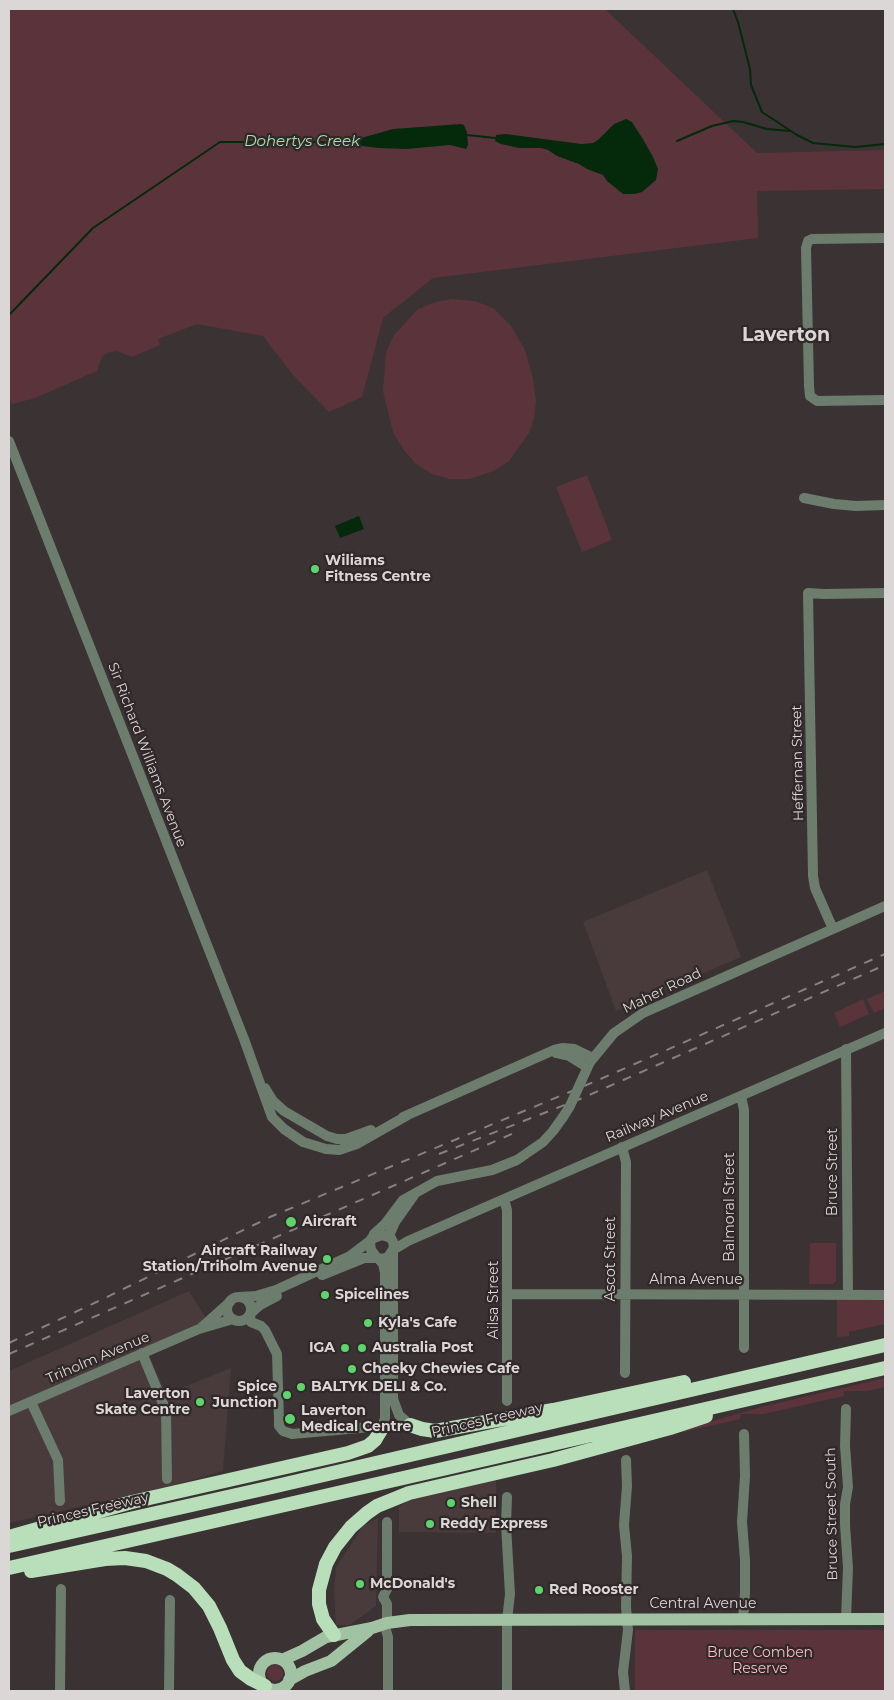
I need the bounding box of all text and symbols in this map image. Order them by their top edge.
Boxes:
water label: Dohertys Creek [244,133,360,151]
district label: Laverton [742,324,830,346]
place label: Wiliams Fitness Centre [325,553,431,586]
marker: Wiliams Fitness Centre [309,563,321,575]
street label: Sir Richard Williams Avenue [104,660,190,850]
street label: Heffernan Street [789,705,807,821]
street label: Maher Road [620,965,704,1017]
street label: Railway Avenue [603,1088,711,1146]
street label: Bruce Street [825,1128,841,1216]
street label: Balmoral Street [722,1152,738,1262]
place label: Aircraft [302,1214,357,1230]
marker: Aircraft [284,1215,298,1229]
street label: Ascot Street [603,1216,619,1302]
place label: Aircraft Railway Station/Triholm Avenue [143,1243,317,1276]
marker: Aircraft Railway Station/Triholm Avenue [321,1253,333,1265]
street label: Ailsa Street [486,1261,502,1339]
street label: Alma Avenue [649,1272,743,1288]
place label: Spicelines [335,1287,409,1303]
marker: Spicelines [319,1289,331,1301]
place label: Kyla's Cafe [378,1315,457,1331]
marker: Kyla's Cafe [362,1317,374,1329]
street label: Triholm Avenue [44,1329,152,1387]
place label: IGA [309,1340,335,1356]
place label: Australia Post [372,1340,474,1356]
marker: IGA [339,1342,351,1354]
marker: Australia Post [356,1342,368,1354]
place label: Cheeky Chewies Cafe [362,1361,520,1377]
marker: Cheeky Chewies Cafe [346,1363,358,1375]
place label: Spice Junction [212,1379,277,1411]
place label: BALTYK DELI & Co. [311,1379,447,1395]
marker: BALTYK DELI & Co. [295,1381,307,1393]
place label: Laverton Skate Centre [96,1386,190,1418]
marker: Spice Junction [281,1389,293,1401]
marker: Laverton Skate Centre [194,1396,206,1408]
street label: Princes Freeway [430,1399,544,1441]
place label: Laverton Medical Centre [301,1403,411,1435]
marker: Laverton Medical Centre [283,1412,297,1426]
street label: Bruce Street South [822,1447,842,1581]
street label: Princes Freeway [36,1489,150,1531]
place label: Shell [461,1495,497,1511]
marker: Shell [445,1497,457,1509]
place label: Reddy Express [440,1516,548,1532]
marker: Reddy Express [424,1518,436,1530]
place label: McDonald's [370,1576,455,1592]
marker: McDonald's [354,1578,366,1590]
place label: Red Rooster [549,1582,639,1598]
marker: Red Rooster [533,1584,545,1596]
street label: Central Avenue [650,1596,756,1612]
park label: Bruce Comben Reserve [707,1645,813,1678]

